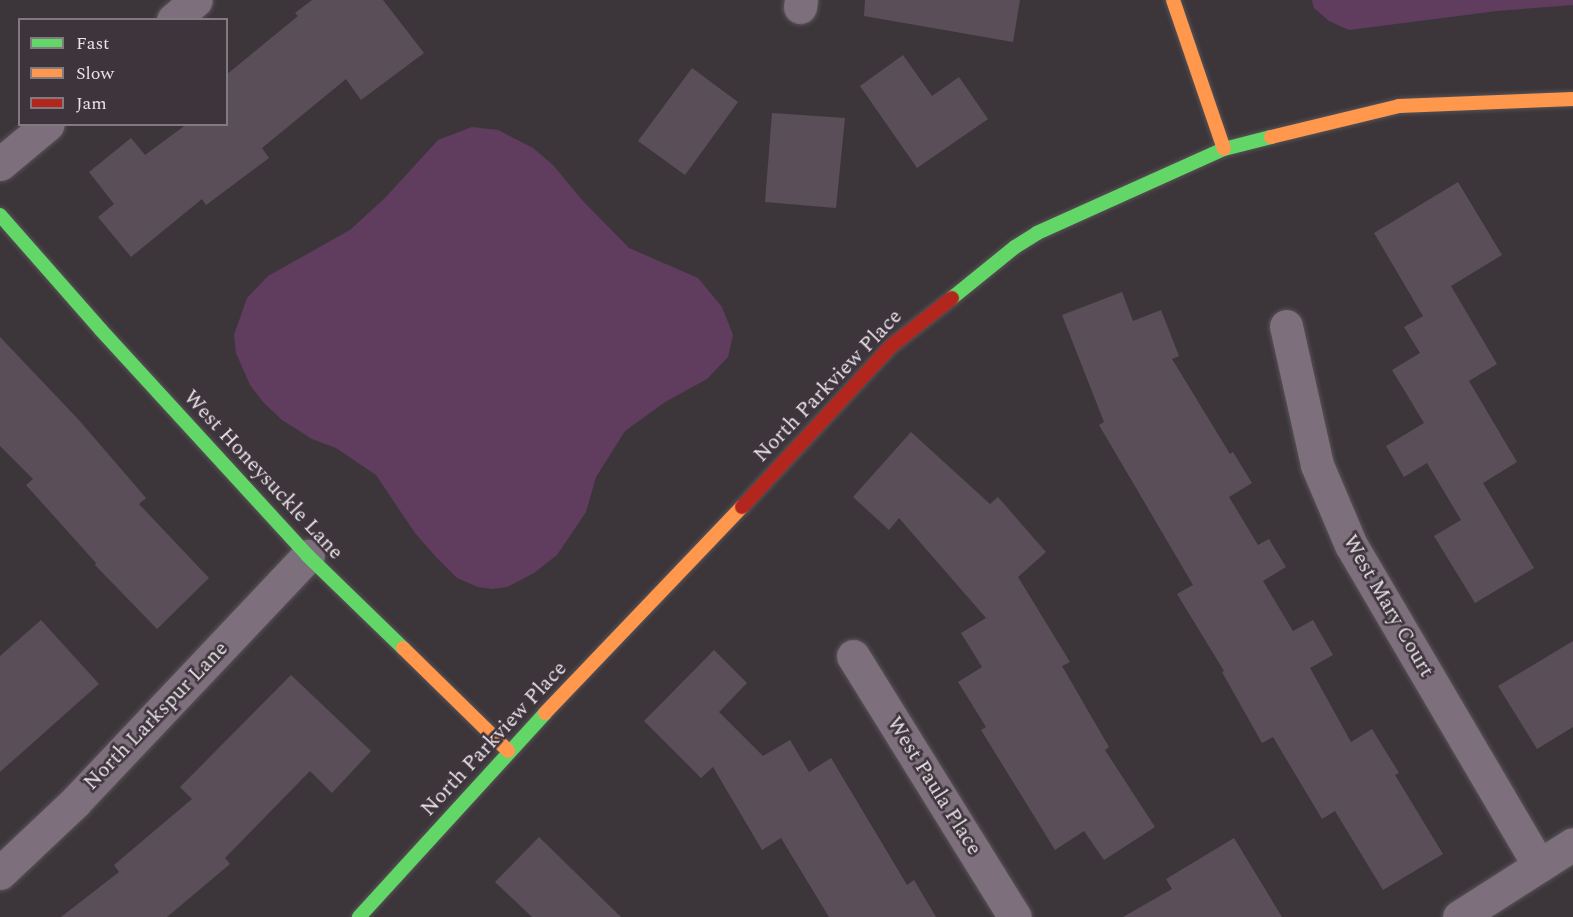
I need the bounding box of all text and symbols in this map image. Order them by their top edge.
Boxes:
legend [18,18,228,126]
text: Fast [76,30,109,57]
text: Slow [76,60,114,87]
text: Jam [76,90,107,117]
street label: North Parkview Place [749,304,907,468]
street label: West Honeysuckle Lane [178,385,348,565]
street label: West Mary Court [1337,530,1439,682]
street label: North Larkspur Lane [79,636,233,796]
street label: North Parkview Place [416,656,572,822]
street label: West Paula Place [881,712,987,860]

